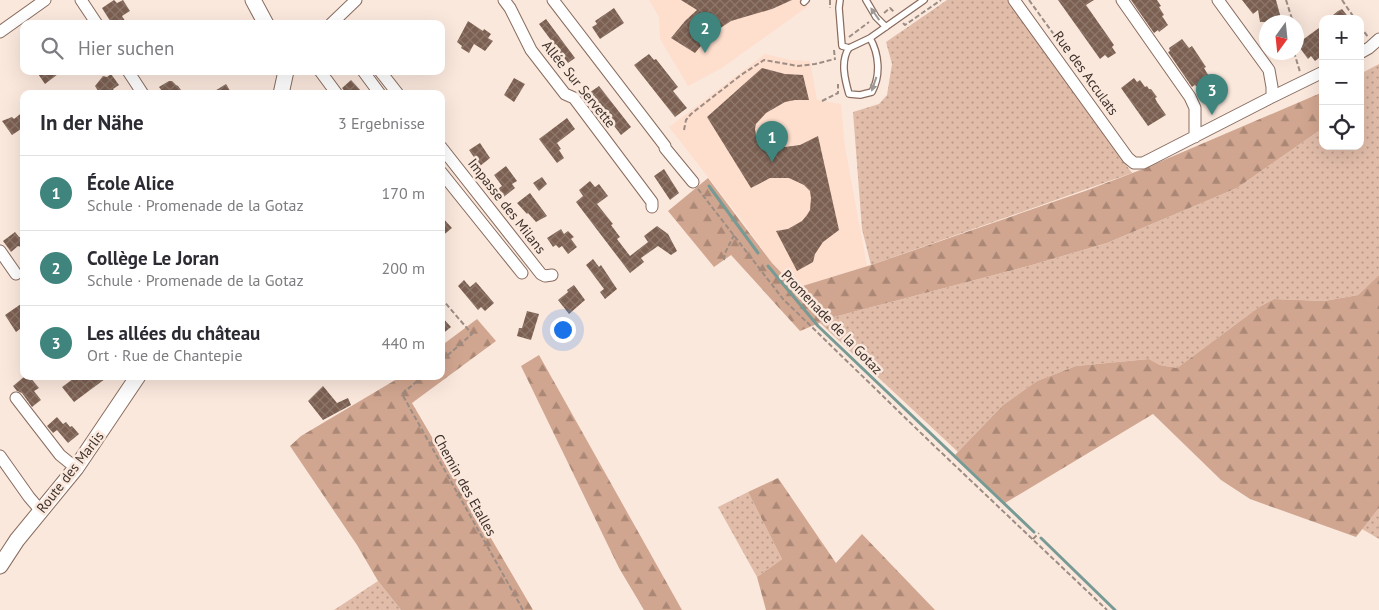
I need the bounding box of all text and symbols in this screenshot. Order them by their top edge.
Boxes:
one-way arrow [870,7,880,21]
pin: 2 [689,12,721,53]
north arrow [1259,15,1304,60]
map controls [1319,15,1364,150]
button: + [1319,15,1364,60]
search box [20,20,445,75]
street label: Rue des Acculats [1049,27,1123,119]
icon: search [38,34,66,62]
text: Hier suchen [78,36,174,60]
street label: Allée Sur Servette [538,37,620,131]
button: − [1319,60,1364,105]
pin: 3 [1196,74,1228,115]
one-way arrow [870,77,878,92]
button: locate [1319,105,1364,150]
text: In der Nähe [40,109,144,136]
text: 3 Ergebnisse [338,113,425,133]
pin: 1 [756,121,788,162]
street label: Impasse des Milans [464,155,550,257]
text: École Alice [87,171,174,195]
text: 1 [51,183,61,203]
text: 170 m [382,183,425,203]
text: Schule · Promenade de la Gotaz [87,195,304,215]
text: Collège Le Joran [87,246,219,270]
text: 2 [51,258,61,278]
text: 200 m [382,258,425,278]
street label: Promenade de la Gotaz [778,266,886,378]
text: Schule · Promenade de la Gotaz [87,270,304,290]
your location [550,317,576,343]
text: Les allées du château [87,321,260,345]
text: 3 [51,333,61,353]
text: 440 m [382,333,425,353]
text: Ort · Rue de Chantepie [87,345,243,365]
street label: Route des Marlis [32,427,108,517]
street label: Chemin des Etalles [430,431,501,539]

